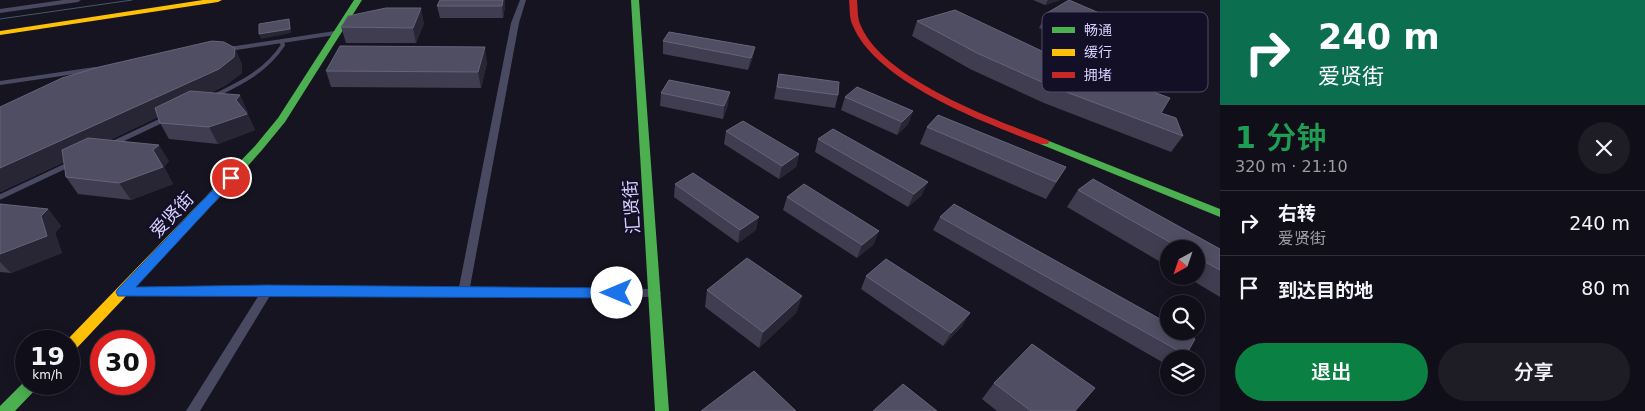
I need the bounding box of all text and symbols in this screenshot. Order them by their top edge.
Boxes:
legend [1042,12,1208,92]
text: 240 m [1318,17,1440,57]
icon: right [1235,20,1300,85]
text: 畅通 [1084,22,1112,38]
text: 缓行 [1084,44,1112,60]
text: 爱贤街 [1318,64,1384,89]
text: 拥堵 [1084,67,1112,83]
text: 1 分钟 [1235,120,1326,155]
button: close [1578,122,1630,174]
pin [210,157,252,199]
text: 320 m · 21:10 [1235,157,1348,176]
icon: arrive [217,164,245,192]
street label: 汇贤街 [619,179,644,235]
street label: 爱贤街 [146,188,198,242]
text: 右转 [1278,202,1316,224]
icon: right [1235,209,1263,237]
text: 240 m [1569,212,1630,234]
text: 爱贤街 [1278,229,1326,248]
north arrow [1160,240,1205,285]
map controls [1160,240,1205,395]
position arrow [590,266,642,318]
icon: arrive [1235,274,1263,302]
text: 80 m [1581,277,1630,299]
text: 到达目的地 [1278,279,1373,301]
button: search [1160,295,1205,340]
speed limit sign: 30 [90,330,155,395]
text: 19 [30,342,65,371]
button: 退出 [1235,343,1428,401]
button: 分享 [1438,343,1630,401]
button: layers [1160,350,1205,395]
text: km/h [32,368,63,382]

